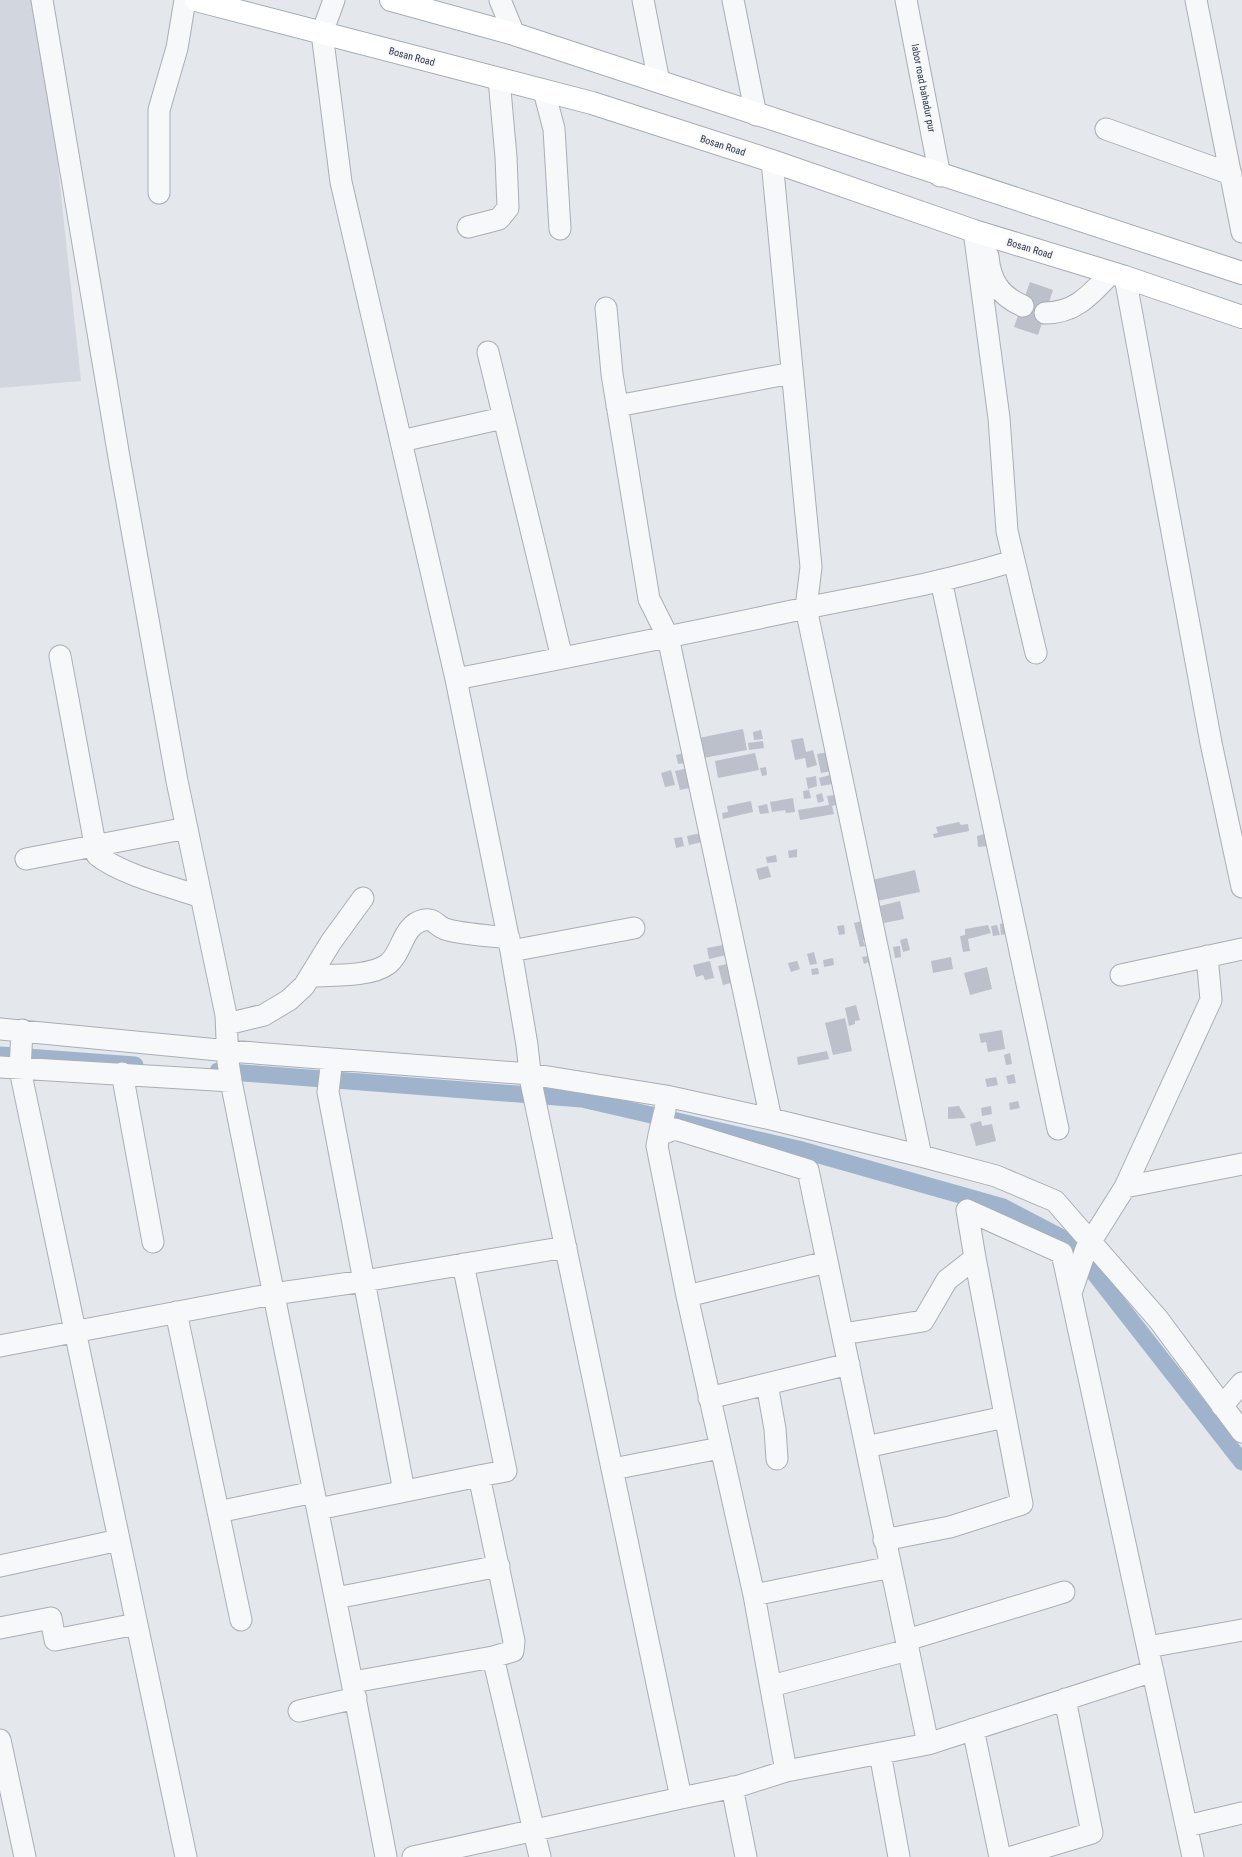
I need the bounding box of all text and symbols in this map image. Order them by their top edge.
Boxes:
street label: labor road bahadur pur [910,43,937,133]
street label: Bosan Road [388,45,436,68]
street label: Bosan Road [699,133,747,158]
street label: Bosan Road [1006,236,1054,261]

